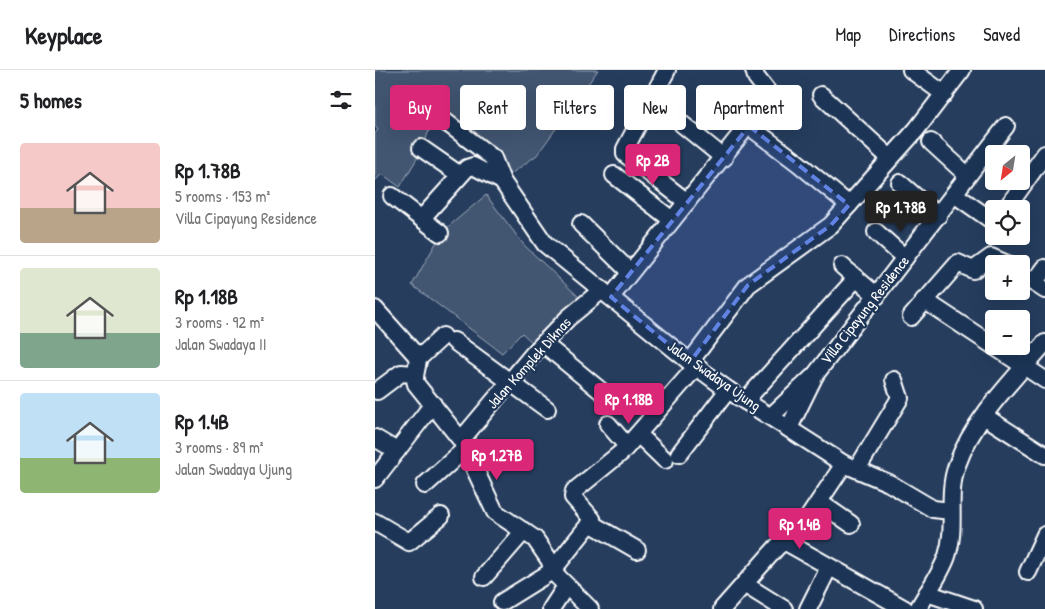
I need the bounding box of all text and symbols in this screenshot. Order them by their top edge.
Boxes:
text: Keyplace [25,19,102,51]
text: Map [836,22,861,47]
text: Directions [889,22,955,47]
text: Saved [983,22,1020,47]
chip: Buy [390,85,450,130]
chip: Rent [460,85,526,130]
chip: Filters [536,85,614,130]
chip: New [624,85,686,130]
chip: Apartment [696,85,802,130]
text: 5 homes [20,86,82,115]
icon: filters [327,86,355,114]
pin: Rp 2B [618,144,688,186]
north arrow [985,145,1030,190]
map controls [985,145,1030,355]
text: Rp 2B [636,149,670,171]
text: Rp 1.78B [175,156,241,185]
icon: home [60,163,120,223]
text: 5 rooms · 153 m² [175,185,270,207]
pin: Rp 1.78B [849,190,953,233]
text: Rp 1.78B [876,196,926,218]
button: locate [985,200,1030,245]
text: Villa Cipayung Residence [175,207,317,229]
street label: Villa Cipayung Residence [815,251,914,369]
button: + [985,255,1030,300]
text: Rp 1.18B [175,282,238,311]
icon: home [60,288,120,348]
button: − [985,310,1030,355]
text: 3 rooms · 92 m² [175,311,264,333]
street label: Jalan Komplek Diknas [482,312,576,413]
text: Jalan Swadaya II [175,333,266,355]
street label: Jalan Swadaya Ujung [663,335,766,416]
pin: Rp 1.18B [577,382,681,425]
text: Rp 1.18B [605,388,653,410]
text: Rp 1.4B [175,407,229,436]
icon: home [60,413,120,473]
text: 3 rooms · 89 m² [175,436,264,458]
pin: Rp 1.27B [445,438,549,481]
text: Rp 1.27B [472,444,522,466]
text: Jalan Swadaya Ujung [175,458,292,480]
pin: Rp 1.4B [754,508,846,550]
text: Rp 1.4B [779,513,821,535]

